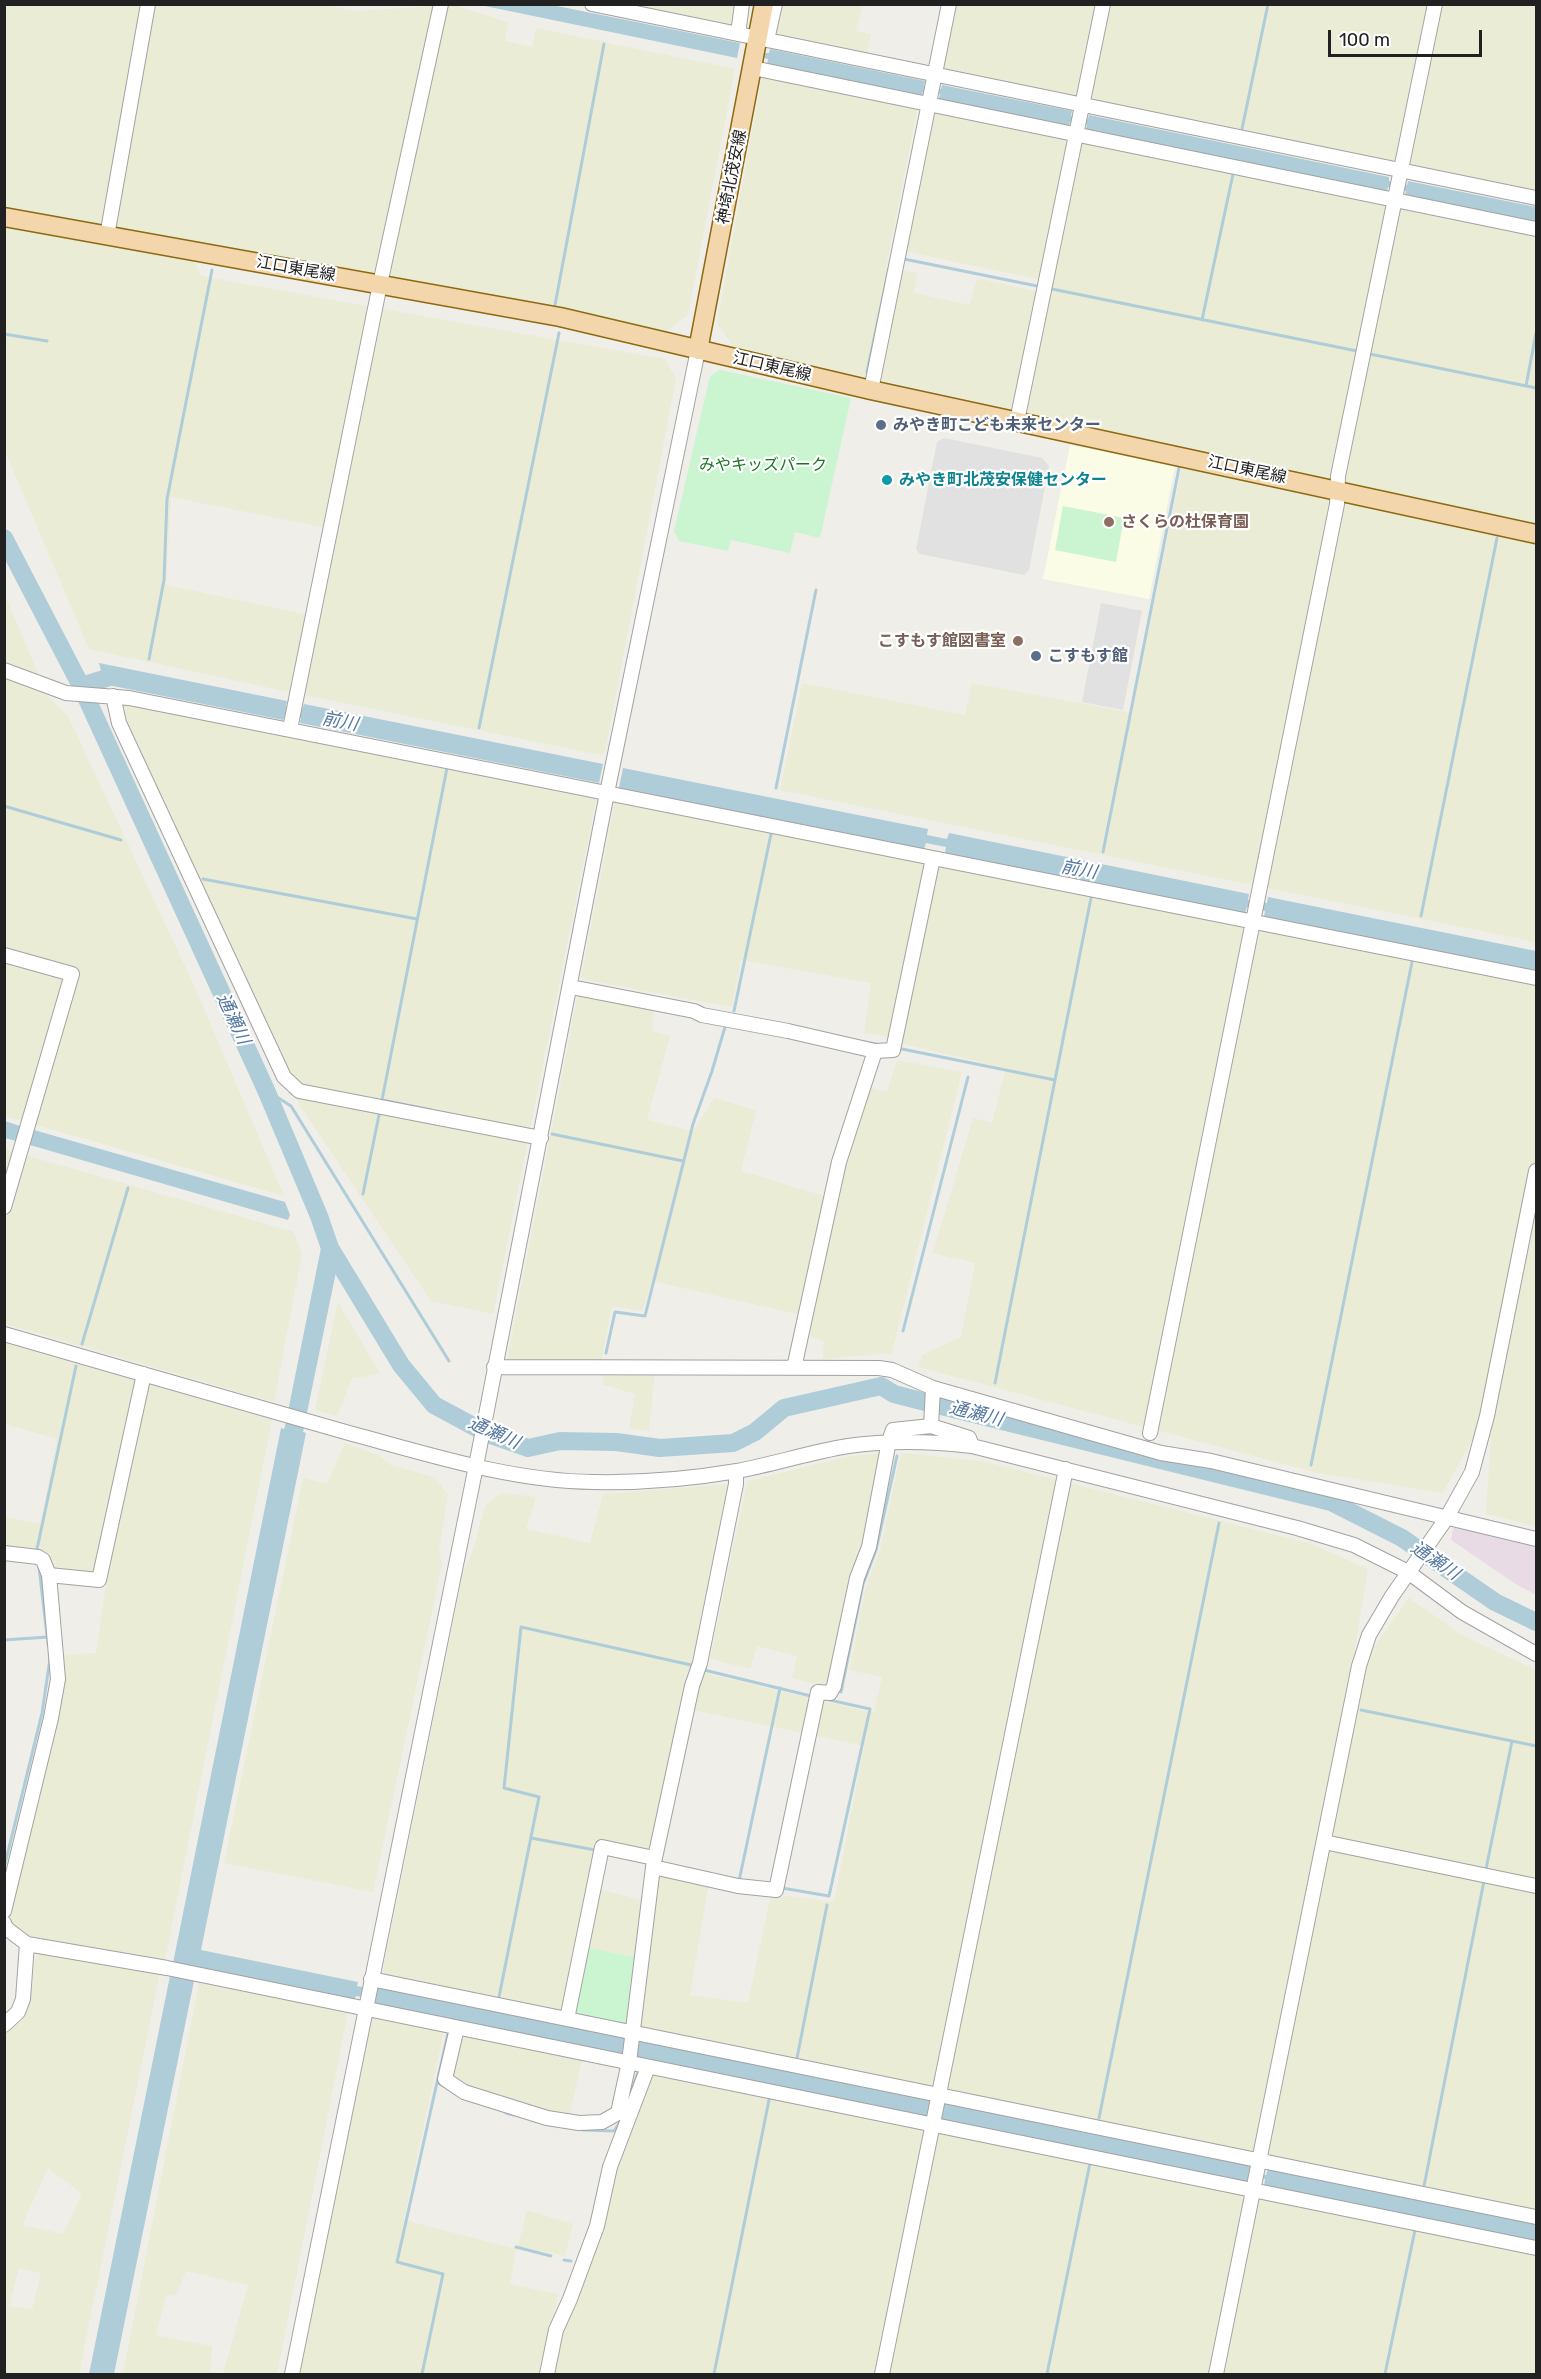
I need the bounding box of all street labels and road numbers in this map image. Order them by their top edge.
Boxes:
street label: 神埼北茂安線 [713,128,751,226]
street label: 江口東尾線 [255,253,337,285]
street label: 江口東尾線 [731,349,813,385]
street label: 江口東尾線 [1206,452,1288,488]

